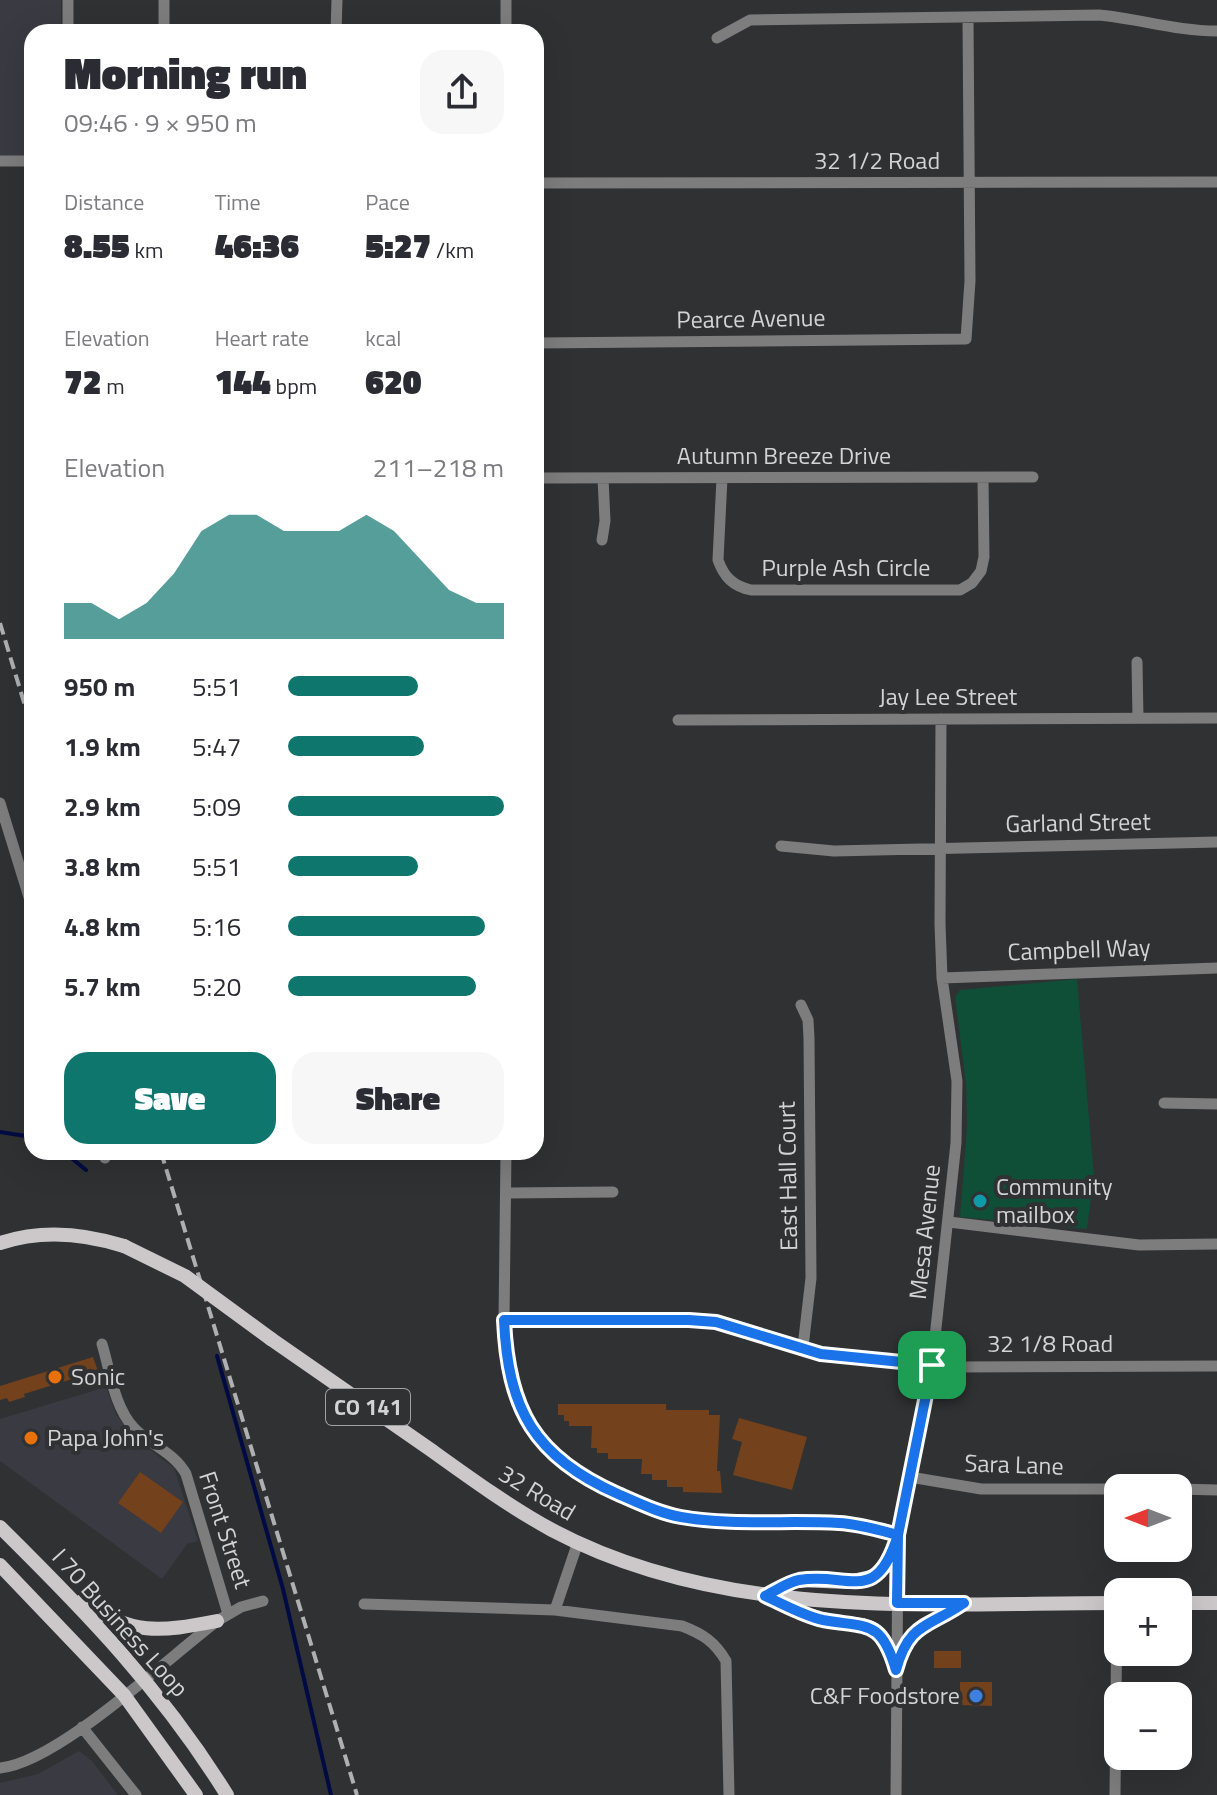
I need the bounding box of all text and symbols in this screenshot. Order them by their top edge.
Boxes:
text: Morning run [64,39,307,106]
button: share [420,50,504,134]
text: 09:46 · 9 × 950 m [64,103,257,142]
street label: 32 1/2 Road [814,142,940,178]
text: Distance [64,185,144,219]
text: Time [215,185,261,219]
text: Pace [365,185,410,219]
text: 8.55 [64,219,130,271]
text: 46:36 [215,219,299,271]
text: 5:27 [365,219,431,271]
text: km [130,233,163,267]
text: /km [431,233,474,267]
street label: Pearce Avenue [676,299,826,337]
text: Elevation [64,321,150,355]
text: Heart rate [215,321,309,355]
text: kcal [365,321,401,355]
text: 72 [64,355,101,407]
text: 144 [215,355,271,407]
text: 620 [365,355,421,407]
text: m [101,369,125,403]
text: bpm [271,369,317,403]
street label: Autumn Breeze Drive [677,437,891,473]
text: Elevation [64,448,165,487]
text: 211–218 m [373,448,504,487]
street label: Purple Ash Circle [761,549,931,585]
text: 950 m [64,667,135,706]
text: 5:51 [192,667,241,706]
street label: Jay Lee Street [879,678,1018,714]
text: 1.9 km [64,727,141,766]
text: 5:47 [192,727,241,766]
text: 2.9 km [64,787,141,826]
text: 5:09 [192,787,241,826]
street label: Garland Street [1005,803,1152,841]
text: 3.8 km [64,847,141,886]
text: 5:51 [192,847,241,886]
text: 4.8 km [64,907,141,946]
text: 5:16 [192,907,241,946]
street label: Campbell Way [1007,928,1152,969]
text: 5.7 km [64,967,141,1006]
text: 5:20 [192,967,241,1006]
button: Save [64,1052,276,1144]
button: Share [292,1052,504,1144]
street label: East Hall Court [768,1100,806,1251]
street label: Mesa Avenue [899,1163,949,1301]
place label: Community mailbox [996,1168,1113,1232]
marker: Community mailbox [971,1192,989,1210]
street label: 32 1/8 Road [987,1325,1113,1361]
pin [898,1331,966,1399]
icon: arrive [910,1343,954,1387]
place label: Sonic [71,1358,125,1394]
marker: Sonic [46,1368,64,1386]
road number: CO 141 [326,1389,410,1425]
place label: Papa John's [47,1419,164,1455]
marker: Papa John's [22,1429,40,1447]
street label: Sara Lane [964,1444,1064,1484]
street label: 32 Road [492,1455,583,1529]
street label: Front Street [190,1466,262,1593]
north arrow [1104,1474,1192,1562]
map controls [1104,1474,1192,1770]
street label: I 70 Business Loop [44,1540,197,1705]
button: + [1104,1578,1192,1666]
place label: C&F Foodstore [810,1677,960,1713]
button: − [1104,1682,1192,1770]
marker: C&F Foodstore [967,1687,985,1705]

